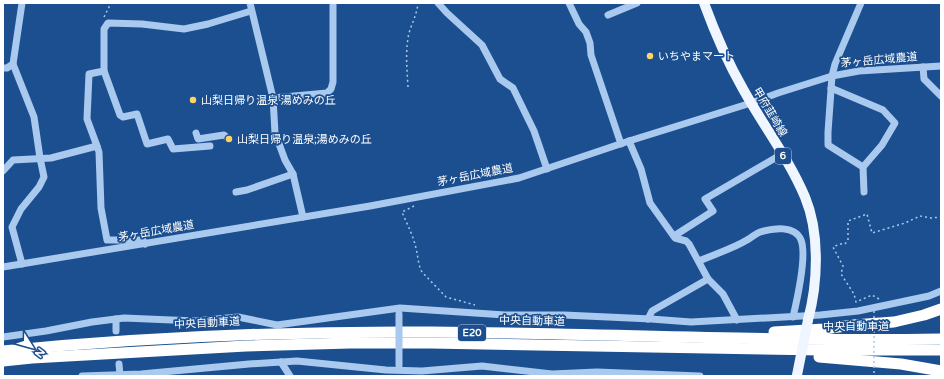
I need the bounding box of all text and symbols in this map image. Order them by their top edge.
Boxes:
place label: いちやまマート [658,50,735,63]
street label: 茅ヶ岳広域農道 [840,50,918,70]
marker: いちやまマート [645,51,655,61]
street label: 甲府韮崎線 [750,85,790,139]
place label: 山梨日帰り温泉 湯めみの丘 [201,94,336,107]
marker: 山梨日帰り温泉 湯めみの丘 [188,95,198,105]
place label: 山梨日帰り温泉;湯めみの丘 [237,133,372,146]
marker: 山梨日帰り温泉;湯めみの丘 [224,134,234,144]
road number: 6 [775,148,791,164]
street label: 茅ヶ岳広域農道 [436,161,514,189]
street label: 茅ヶ岳広域農道 [117,218,195,244]
street label: 中央自動車道 [499,314,565,328]
street label: 中央自動車道 [174,315,240,331]
street label: 中央自動車道 [823,320,889,333]
road number: E20 [458,325,486,341]
north arrow [12,327,52,367]
text: N [32,345,47,360]

